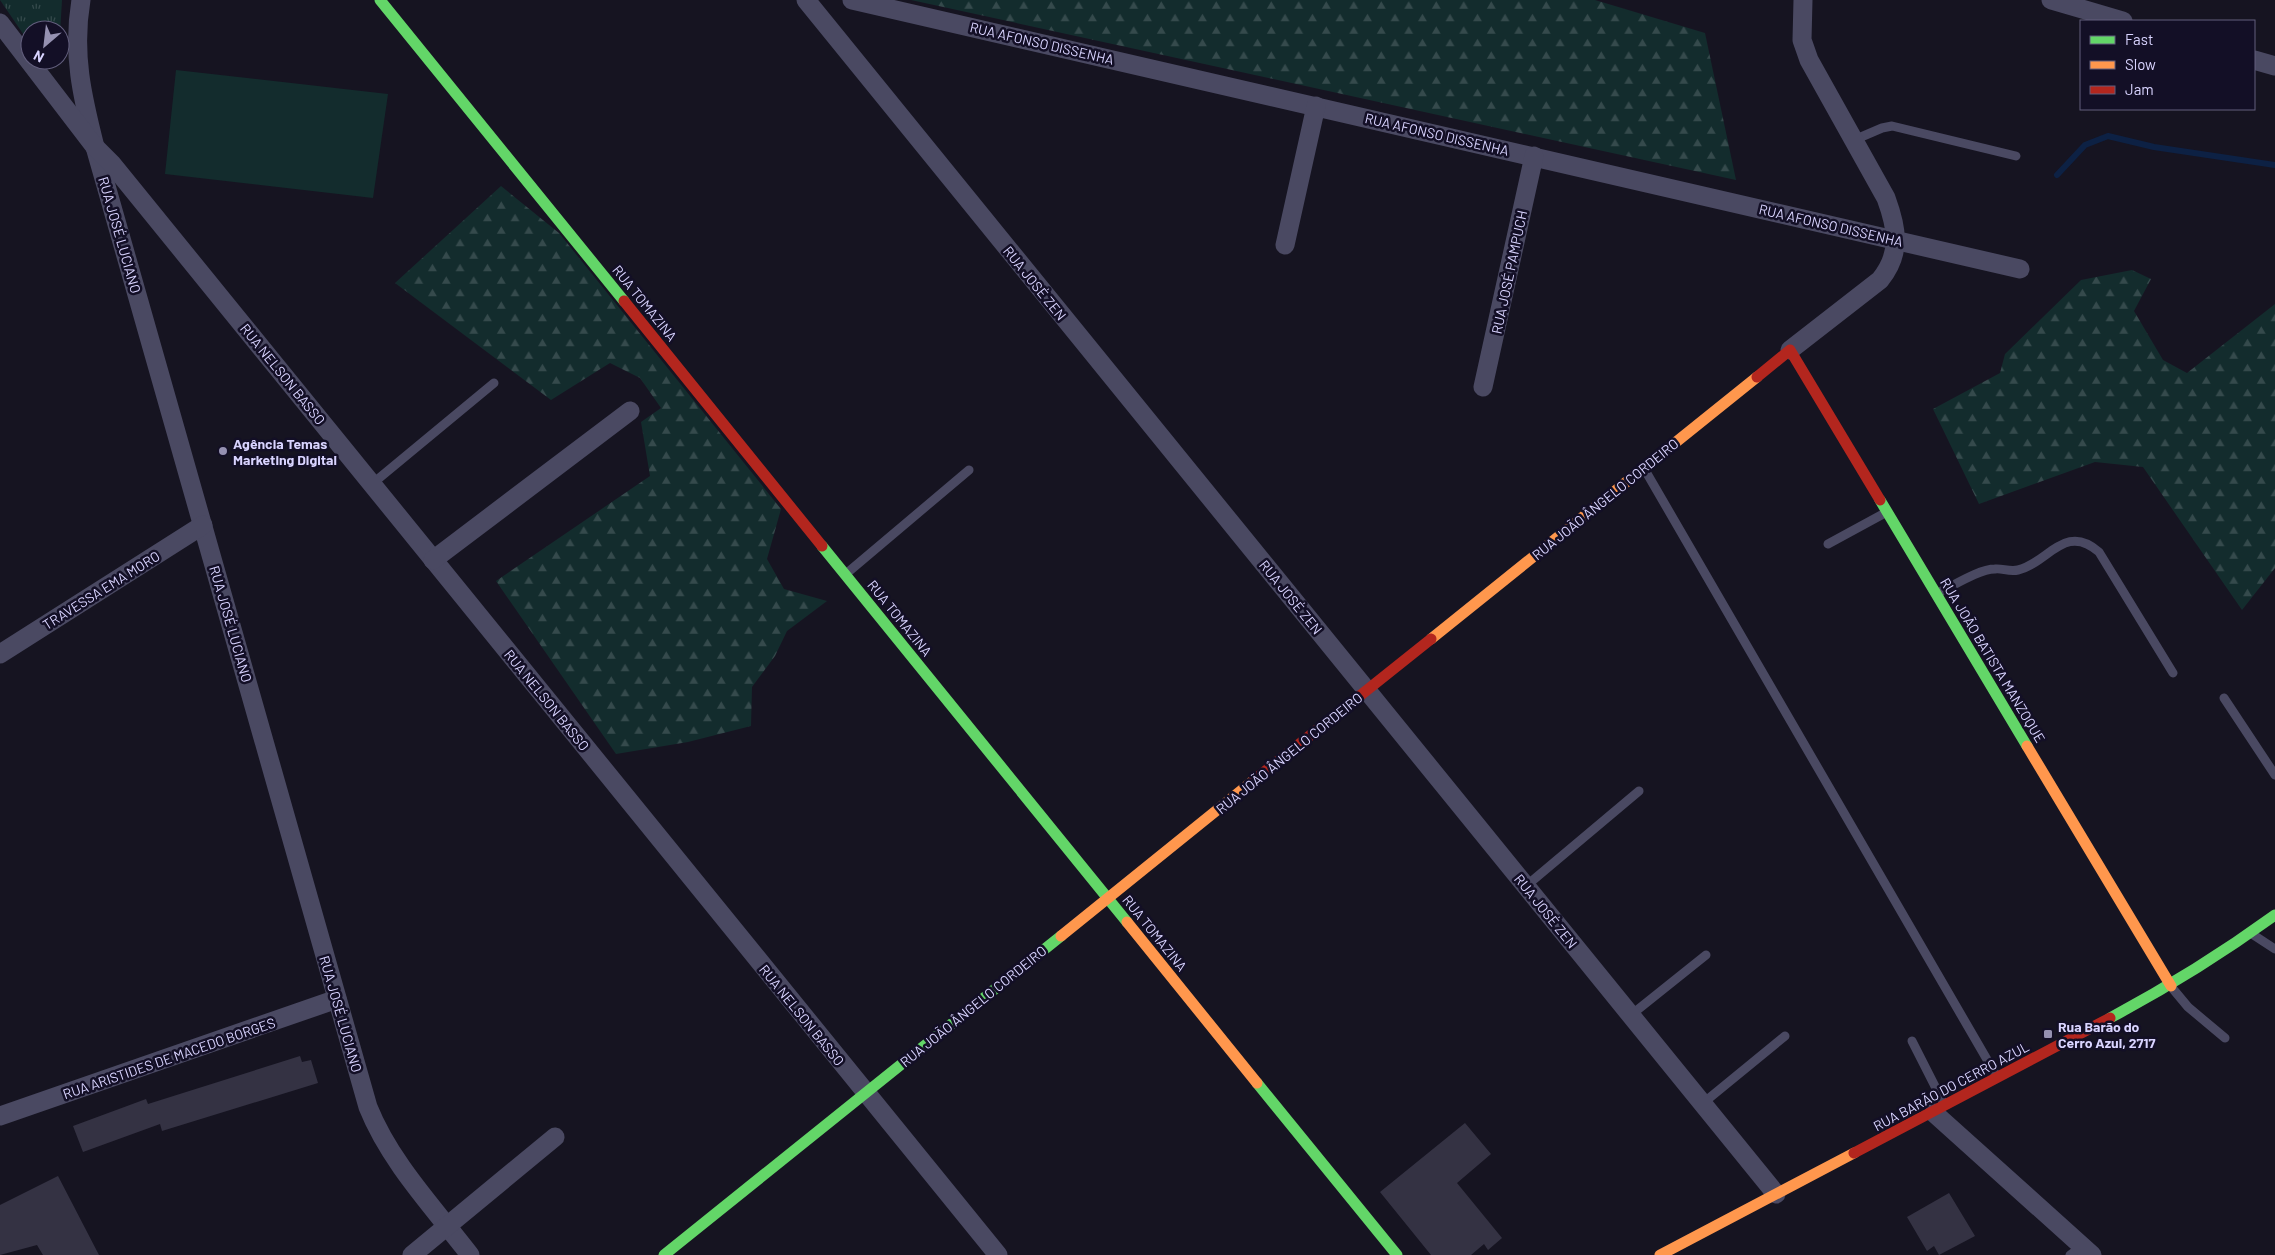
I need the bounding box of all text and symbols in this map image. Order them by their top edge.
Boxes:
street label: RUA AFONSO DISSENHA [968,18,1116,68]
north arrow [20,20,70,70]
legend [2080,20,2255,110]
text: Fast [2125,30,2153,48]
text: N [31,47,47,67]
text: Slow [2125,55,2156,73]
text: Jam [2125,80,2154,98]
street label: RUA AFONSO DISSENHA [1363,109,1511,159]
street label: RUA JOSÉ LUCIANO [95,175,145,295]
street label: RUA AFONSO DISSENHA [1757,200,1905,250]
street label: RUA JOSÉ PAMPUCH [1488,209,1530,335]
street label: RUA JOSÉ ZEN [1000,242,1070,324]
street label: RUA TOMAZINA [609,262,681,345]
street label: RUA NELSON BASSO [237,320,329,428]
place label: Agência Temas Marketing Digital [233,435,337,468]
street label: RUA JOÃO ÂNGELO CORDEIRO [1528,435,1682,563]
marker: Agência Temas Marketing Digital [217,445,229,457]
street label: TRAVESSA EMA MORO [39,547,163,633]
street label: RUA JOSÉ ZEN [1256,556,1326,638]
street label: RUA JOSÉ LUCIANO [206,564,256,684]
street label: RUA JOÃO BATISTA MANZOQUE [1937,575,2049,745]
street label: RUA TOMAZINA [864,577,936,660]
street label: RUA NELSON BASSO [501,646,593,754]
street label: RUA JOÃO ÂNGELO CORDEIRO [1212,689,1366,817]
street label: RUA JOSÉ ZEN [1511,870,1581,952]
street label: RUA TOMAZINA [1119,892,1191,975]
street label: RUA JOÃO ÂNGELO CORDEIRO [896,942,1050,1070]
street label: RUA JOSÉ LUCIANO [316,954,366,1074]
street label: RUA NELSON BASSO [756,961,848,1069]
street label: RUA ARISTIDES DE MACEDO BORGES [60,1014,278,1102]
place label: Rua Barão do Cerro Azul, 2717 [2058,1018,2156,1051]
marker: Rua Barão do Cerro Azul, 2717 [2042,1028,2054,1040]
street label: RUA BARÃO DO CERRO AZUL [1870,1038,2032,1134]

